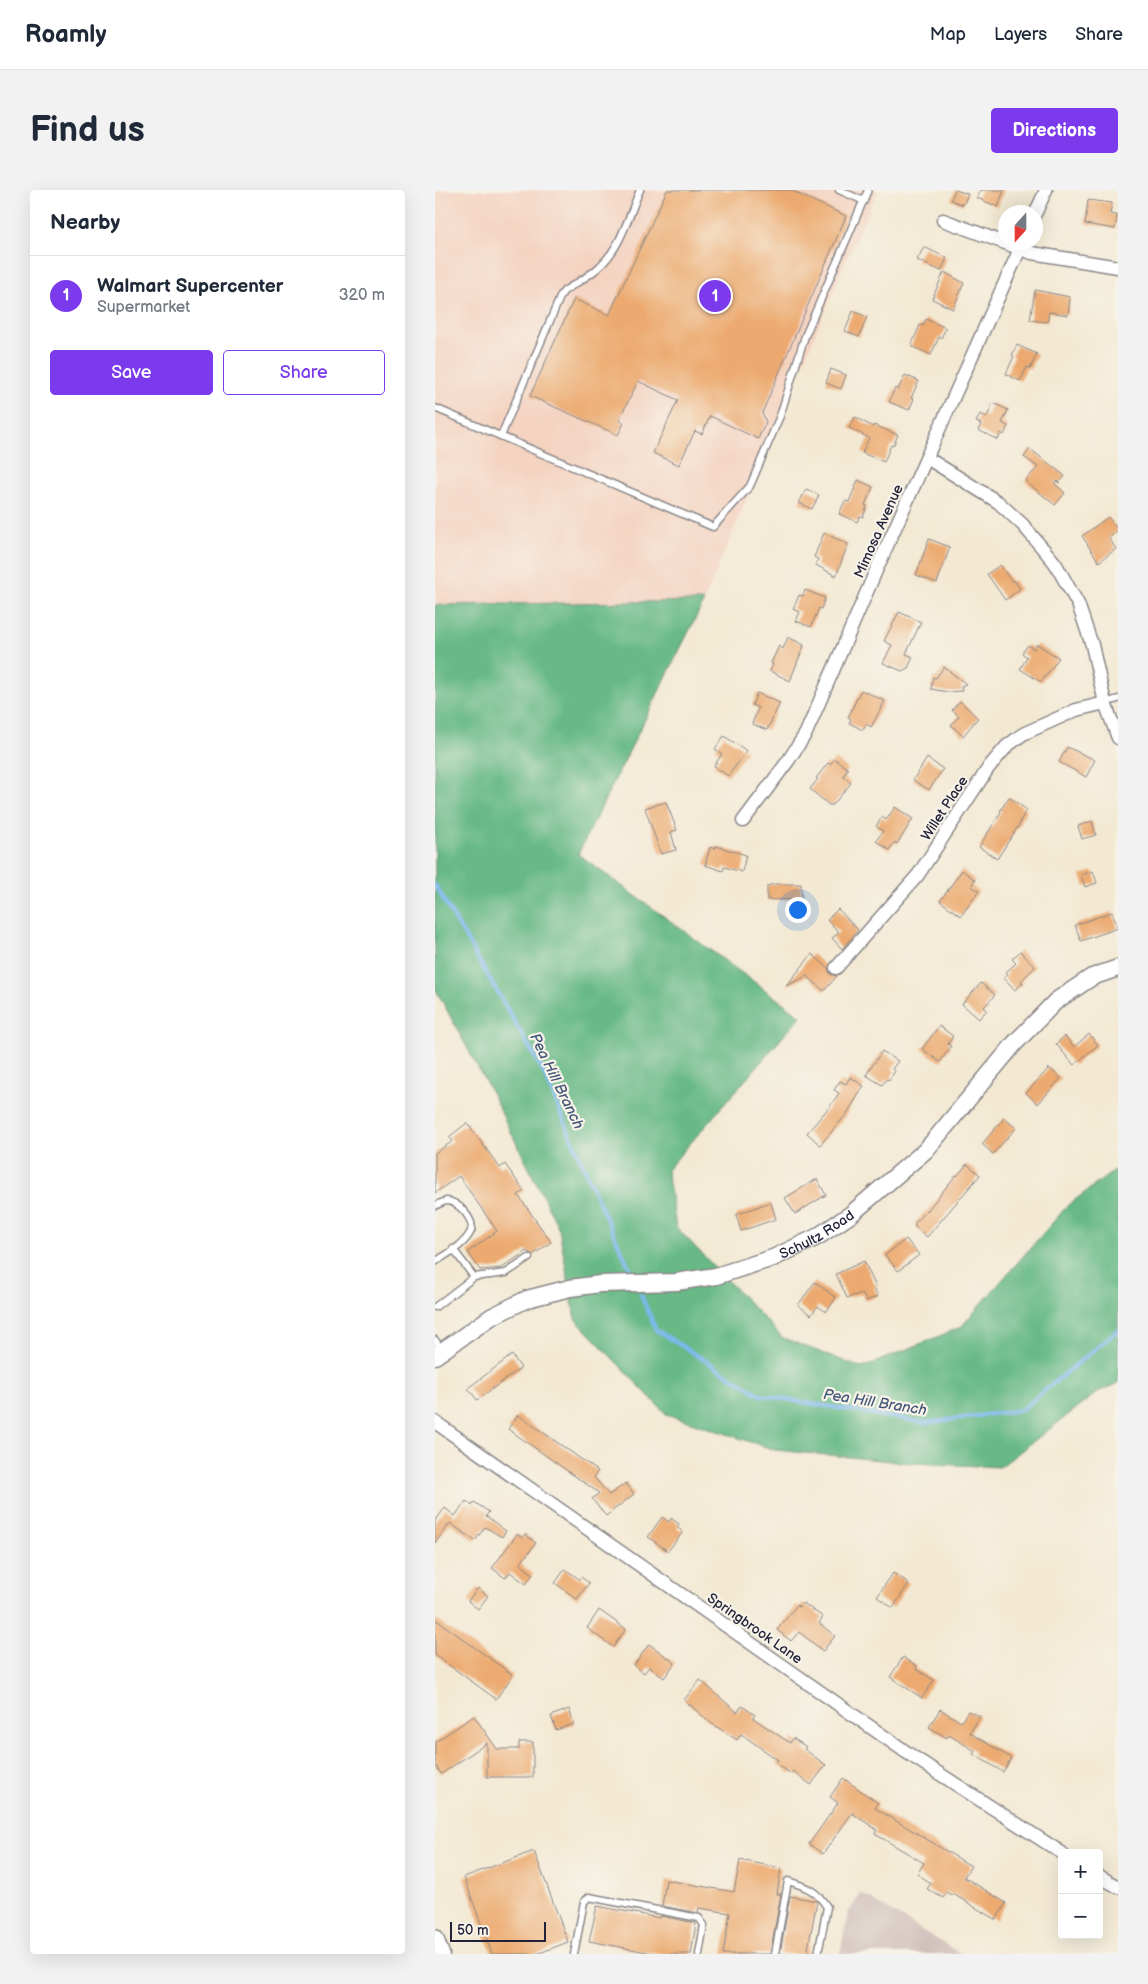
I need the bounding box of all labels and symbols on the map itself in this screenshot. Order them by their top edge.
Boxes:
north arrow [998,205,1043,250]
pin: 1 [699,277,731,315]
street label: Mimosa Avenue [850,482,907,581]
street label: Willet Place [917,773,972,844]
your location [785,897,811,923]
water label: Pea Hill Branch [525,1030,588,1132]
street label: Schultz Road [777,1207,857,1263]
water label: Pea Hill Branch [822,1385,928,1420]
street label: Springbrook Lane [704,1589,805,1667]
scale bar [450,1919,546,1942]

